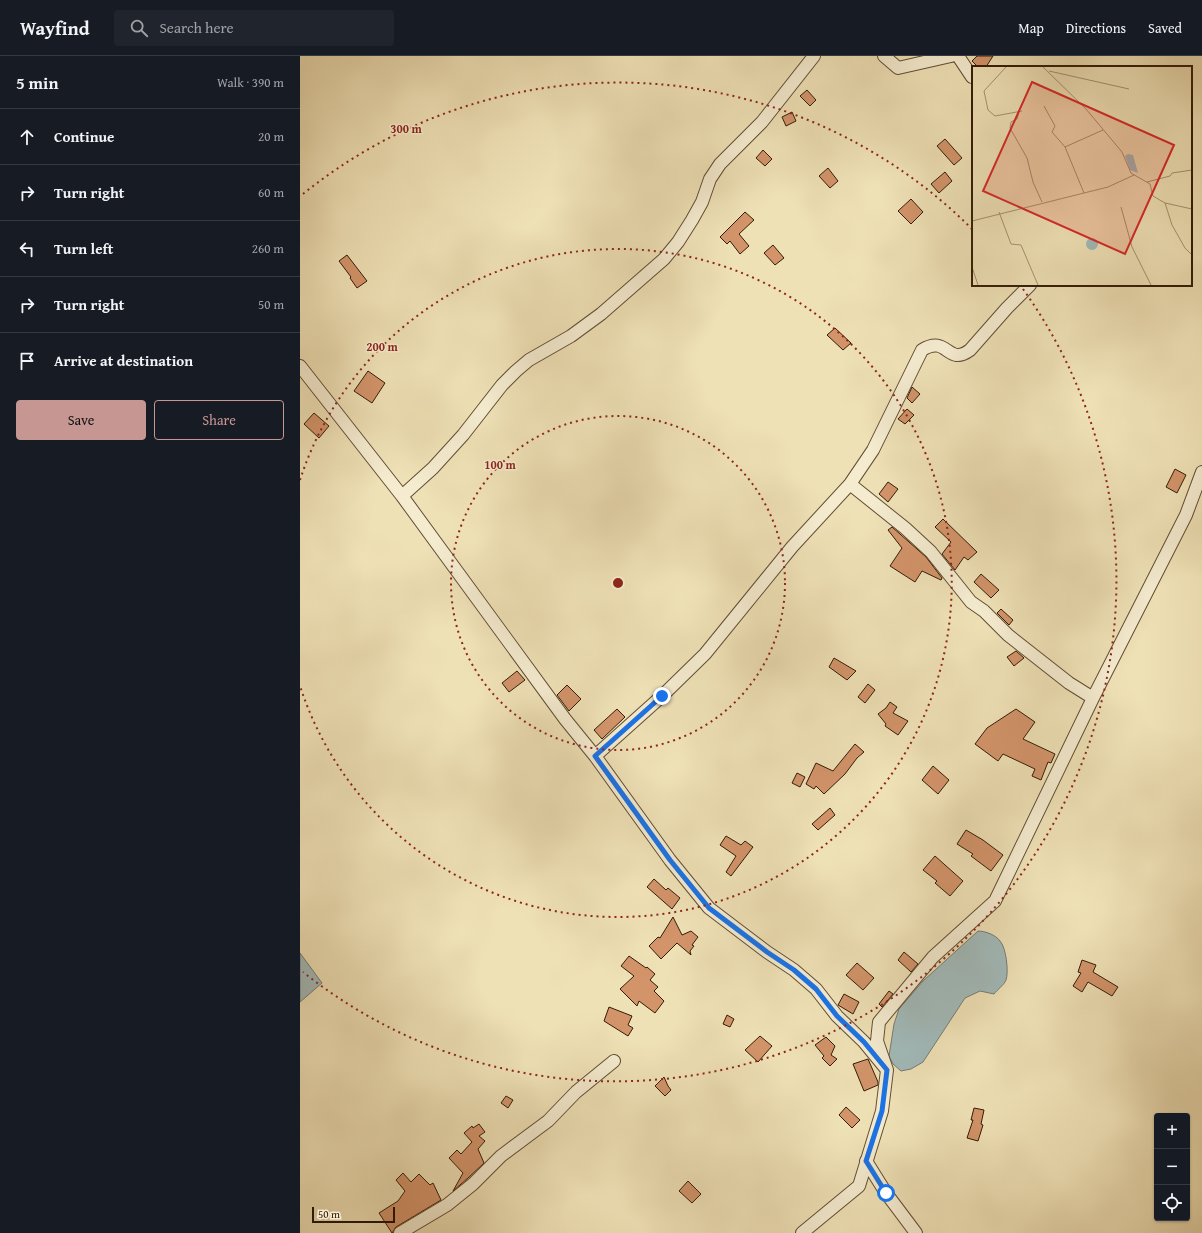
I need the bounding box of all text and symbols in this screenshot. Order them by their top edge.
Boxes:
search box [114,10,394,46]
text: Wayfind [20,14,90,42]
icon: search [128,17,150,39]
text: Search here [160,17,234,38]
text: Map [1018,18,1044,38]
text: Directions [1066,18,1126,38]
text: Saved [1148,18,1182,38]
inset map [972,66,1192,286]
text: 5 min [16,70,58,95]
text: Walk · 390 m [217,73,284,92]
text: 300 m [390,120,423,137]
icon: ahead [16,126,38,148]
text: Continue [54,126,115,147]
text: 20 m [258,127,284,146]
icon: right [16,182,38,204]
text: Turn right [54,182,125,203]
text: 60 m [258,183,284,202]
icon: left [16,238,38,260]
text: Turn left [54,238,113,259]
text: 260 m [252,239,284,258]
icon: right [16,294,38,316]
text: Turn right [54,294,125,315]
text: 50 m [258,295,284,314]
text: 200 m [366,338,399,355]
icon: arrive [16,350,38,372]
text: Arrive at destination [54,350,193,371]
button: Save [16,400,146,440]
button: Share [154,400,284,440]
text: 100 m [484,456,517,473]
centre of rings [611,576,625,590]
route end [653,687,671,705]
map controls [1154,1113,1190,1221]
button: + [1154,1113,1190,1149]
button: − [1154,1149,1190,1185]
route start [877,1184,895,1202]
button: locate [1154,1185,1190,1221]
scale bar [312,1205,395,1224]
text: 50 m [318,1206,340,1222]

